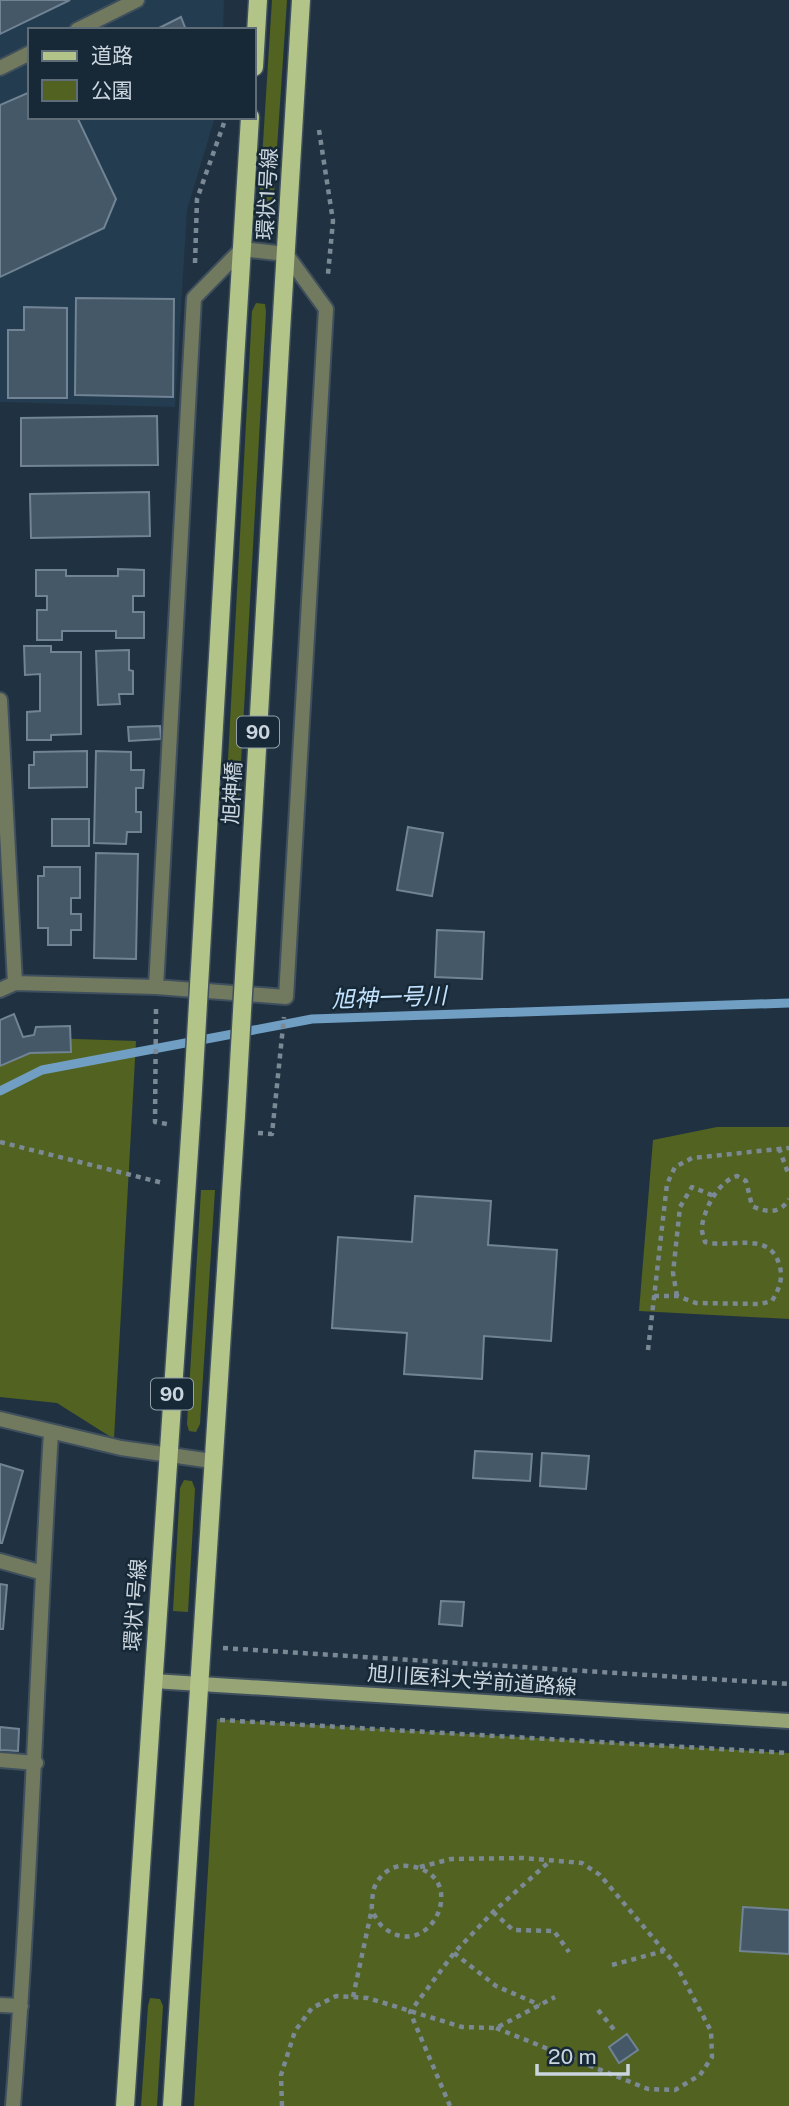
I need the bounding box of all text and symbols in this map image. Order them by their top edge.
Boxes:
legend [28,28,256,119]
text: 道路 [91,43,133,68]
text: 公園 [91,78,133,103]
street label: 環状1号線 [252,147,282,241]
road number: 90 [237,716,279,748]
street label: 旭神橋 [218,761,246,825]
water label: 旭神一号川 [331,981,450,1012]
road number: 90 [151,1378,193,1410]
street label: 環状1号線 [119,1558,151,1652]
street label: 旭川医科大学前道路線 [366,1660,578,1700]
scale bar [537,2032,628,2076]
text: 20 m [548,2044,597,2069]

